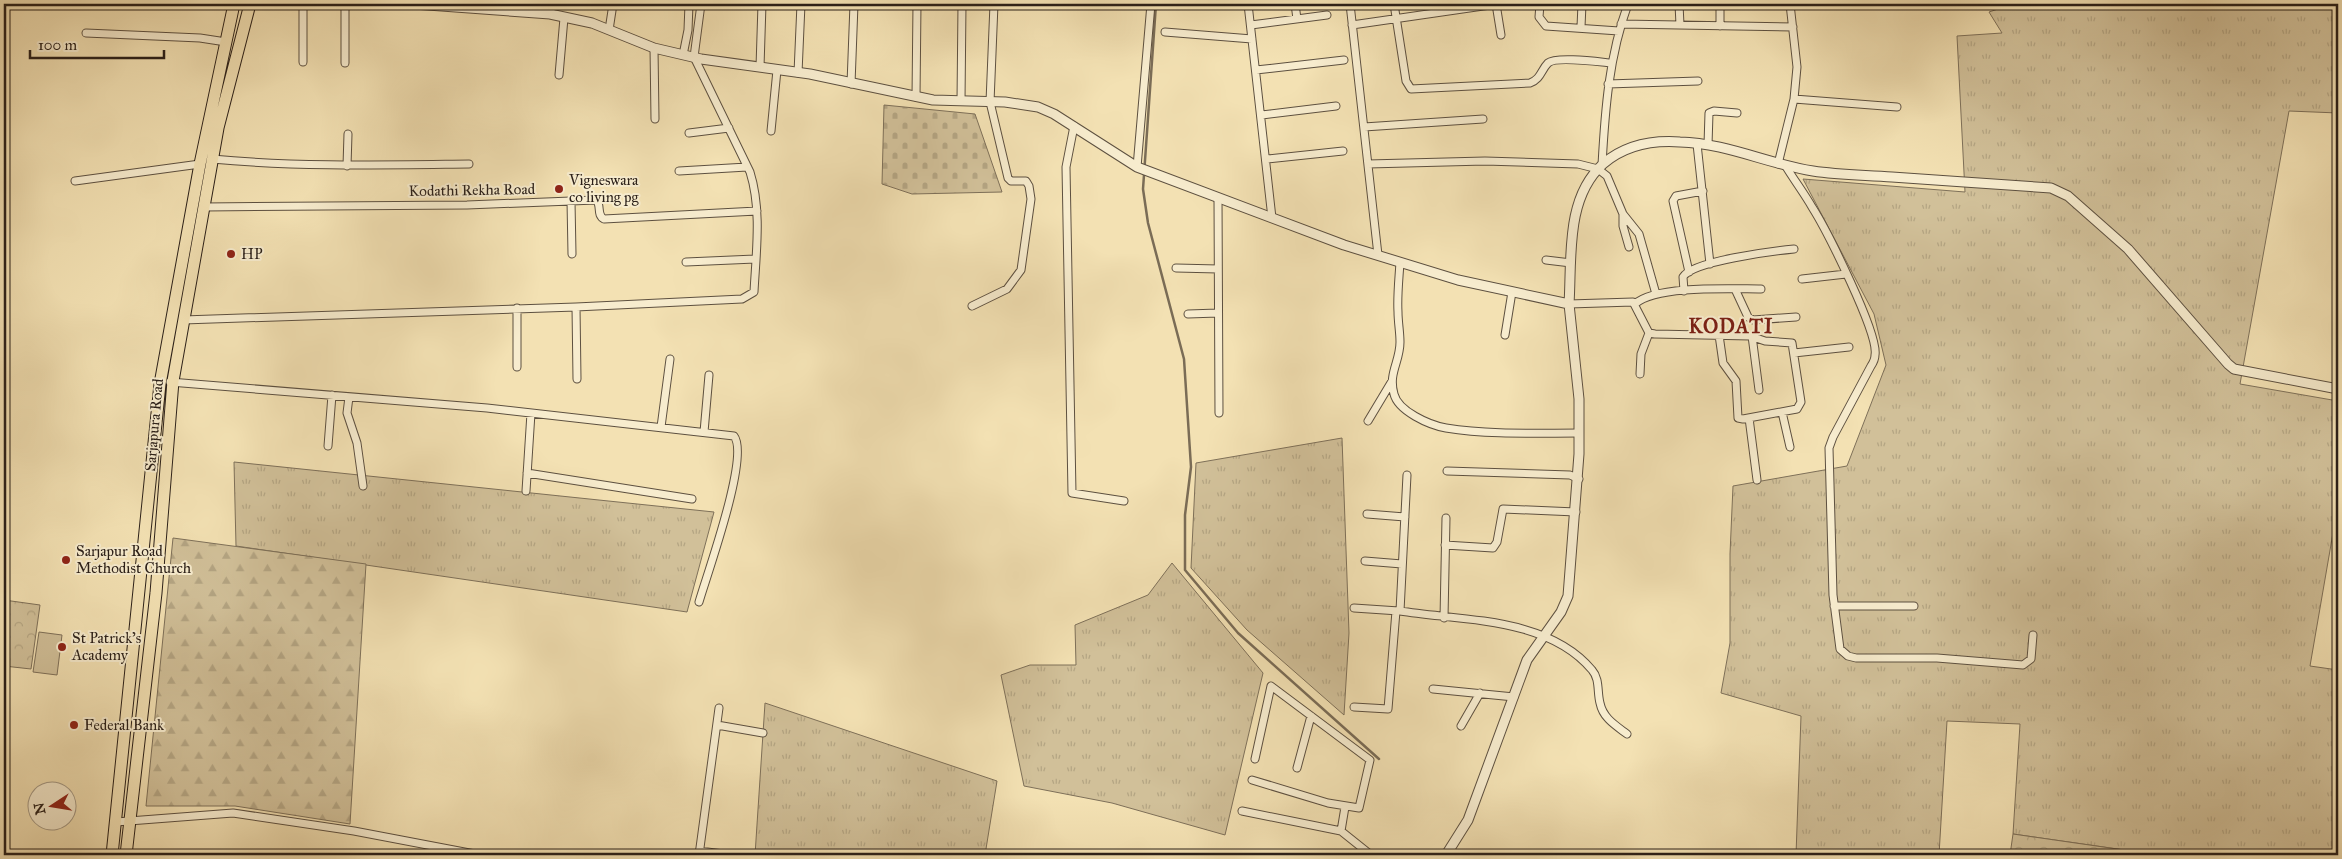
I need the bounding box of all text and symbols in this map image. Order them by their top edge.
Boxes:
scale bar [30,28,164,60]
text: 100 m [38,36,78,54]
place label: Vigneswara co living pg [568,171,639,206]
street label: Kodathi Rekha Road [409,180,536,200]
marker: Vigneswara co living pg [553,183,565,195]
place label: HP [241,245,263,263]
marker: HP [225,248,237,260]
district label: KODATI [1688,314,1774,338]
street label: Sarjapura Road [141,377,167,472]
place label: Sarjapur Road Methodist Church [76,542,192,577]
marker: Sarjapur Road Methodist Church [60,554,72,566]
place label: St Patrick's Academy [71,629,141,664]
marker: St Patrick's Academy [56,641,68,653]
place label: Federal Bank [84,716,164,734]
marker: Federal Bank [68,719,80,731]
north arrow [28,782,78,832]
text: N [30,801,49,816]

